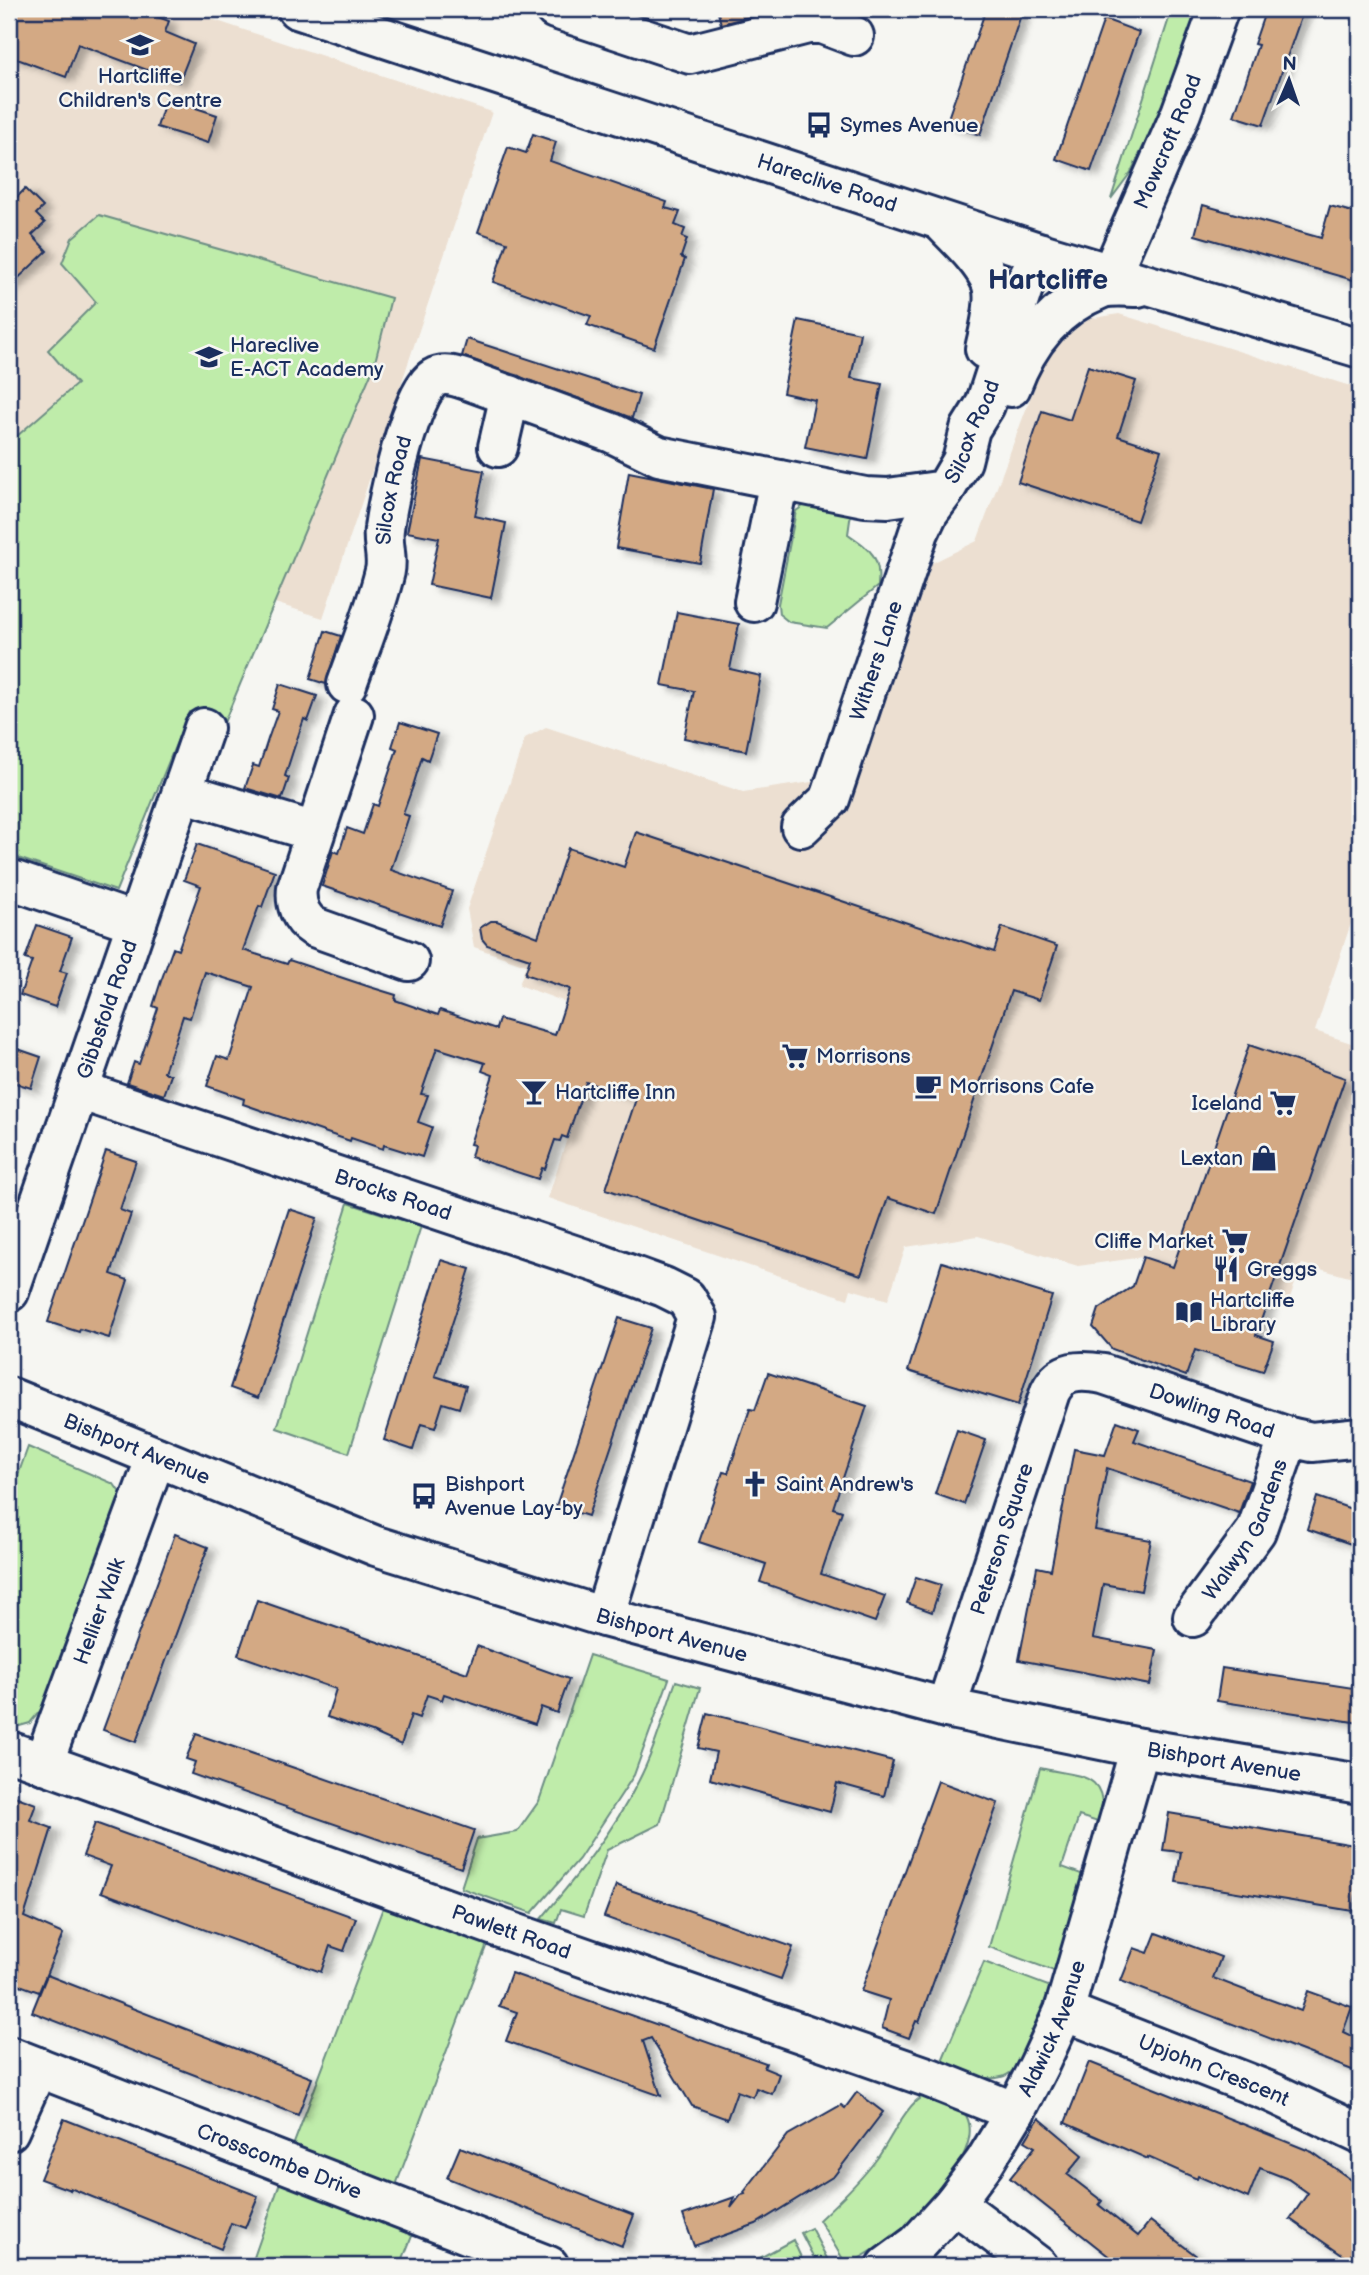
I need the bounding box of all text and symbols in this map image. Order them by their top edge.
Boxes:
school or university icon: Hartcliffe Children's Centre [125,30,155,60]
north arrow [1254,46,1324,116]
text: N [1282,53,1297,76]
place label: Hartcliffe Children's Centre [58,64,222,113]
street label: Mowcroft Road [1129,71,1207,213]
bus stop icon: Symes Avenue [804,110,834,140]
place label: Symes Avenue [840,113,979,138]
street label: Hareclive Road [754,149,900,218]
district label: Hartcliffe [988,264,1108,297]
place label: Hareclive E-ACT Academy [230,333,384,382]
school or university icon: Hareclive E-ACT Academy [194,342,224,372]
street label: Silcox Road [939,377,1005,488]
street label: Silcox Road [371,433,417,546]
street label: Withers Lane [845,598,908,724]
street label: Gibbsfold Road [72,937,143,1082]
supermarket icon: Morrisons [780,1041,810,1071]
place label: Morrisons [816,1044,911,1069]
cafe icon: Morrisons Cafe [913,1071,943,1101]
place label: Morrisons Cafe [949,1074,1094,1099]
bar icon: Hartcliffe Inn [519,1077,549,1107]
place label: Hartcliffe Inn [555,1080,676,1105]
supermarket icon: Iceland [1268,1088,1298,1118]
place label: Iceland [1192,1091,1262,1116]
shop icon: Lextan [1249,1143,1279,1173]
place label: Lextan [1180,1146,1243,1171]
street label: Brocks Road [331,1164,455,1226]
supermarket icon: Cliffe Market [1220,1226,1250,1256]
place label: Cliffe Market [1094,1229,1215,1254]
restaurant icon: Greggs [1211,1254,1241,1284]
place label: Greggs [1247,1257,1317,1282]
place label: Hartcliffe Library [1210,1288,1295,1337]
library icon: Hartcliffe Library [1174,1297,1204,1327]
street label: Dowling Road [1146,1379,1278,1444]
street label: Bishport Avenue [60,1408,214,1490]
street label: Walwyn Gardens [1198,1456,1293,1605]
street label: Peterson Square [965,1460,1039,1618]
church icon: Saint Andrew's [740,1469,770,1499]
place label: Bishport Avenue Lay-by [445,1472,583,1521]
place label: Saint Andrew's [776,1472,914,1497]
bus stop icon: Bishport Avenue Lay-by [409,1481,439,1511]
street label: Hellier Walk [69,1554,131,1668]
street label: Bishport Avenue [593,1603,750,1668]
street label: Bishport Avenue [1145,1737,1303,1787]
street label: Pawlett Road [448,1900,574,1965]
street label: Aldwick Avenue [1013,1957,1091,2101]
street label: Upjohn Crescent [1135,2029,1294,2112]
street label: Crosscombe Drive [193,2118,365,2205]

